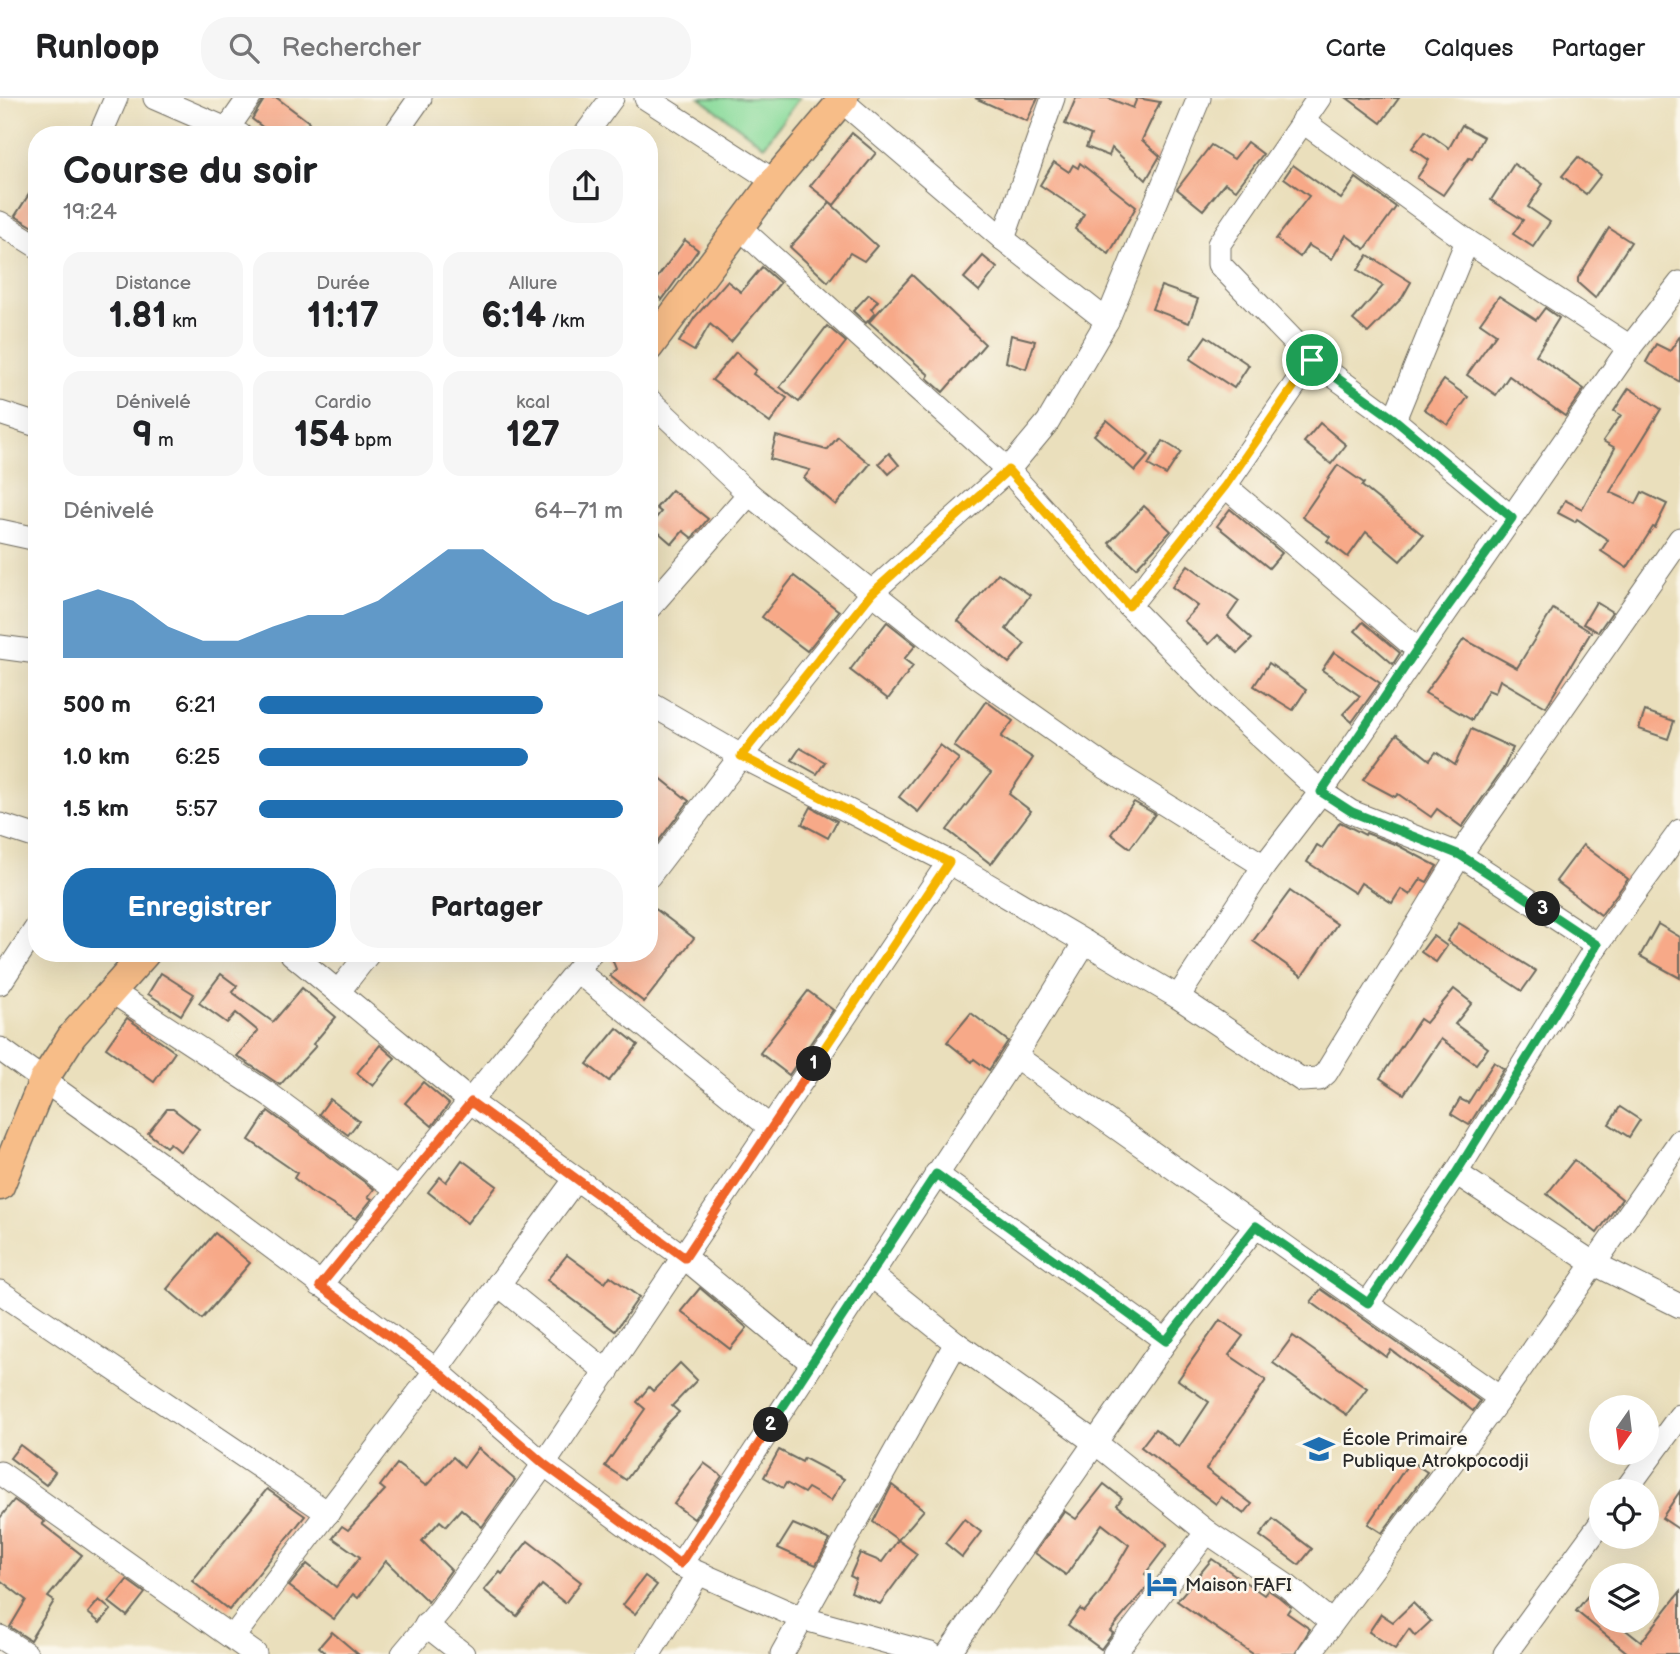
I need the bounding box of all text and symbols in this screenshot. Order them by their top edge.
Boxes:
search box [201,17,691,80]
text: Runloop [35,28,159,68]
icon: search [225,29,263,67]
text: Rechercher [281,33,421,64]
text: Carte [1326,34,1386,63]
text: Calques [1424,34,1513,63]
text: Partager [1551,34,1645,63]
text: Course du soir [63,149,318,194]
button: share [549,149,623,223]
text: 19:24 [63,198,117,226]
text: Distance [115,272,191,295]
text: Durée [316,272,370,295]
text: Allure [509,272,557,295]
text: 1.81 [109,295,167,338]
text: 11:17 [307,295,379,338]
text: 6:14 [481,295,546,338]
text: km [167,310,197,333]
text: /km [546,310,585,333]
pin [1282,330,1342,390]
icon: arrive [1293,341,1331,379]
text: Dénivelé [115,391,191,414]
text: Cardio [315,391,371,414]
text: kcal [516,391,550,414]
text: 9 [132,414,153,457]
text: 154 [294,414,349,457]
text: 127 [506,414,560,457]
text: m [153,429,174,452]
text: bpm [349,429,392,452]
text: Dénivelé [63,497,154,525]
text: 64–71 m [534,497,623,525]
text: 500 m [63,691,131,719]
text: 6:21 [175,691,216,719]
text: 1.0 km [63,743,130,771]
text: 6:25 [175,743,220,771]
text: 1.5 km [63,795,129,823]
text: 5:57 [175,795,217,823]
button: Enregistrer [63,868,336,948]
button: Partager [350,868,623,948]
pin: 3 [1526,892,1560,926]
text: 3 [1537,897,1548,920]
pin: 1 [796,1046,832,1082]
text: 1 [810,1052,818,1075]
north arrow [1589,1395,1659,1465]
map controls [1589,1395,1659,1633]
pin: 2 [754,1408,788,1442]
text: 2 [765,1413,776,1436]
place label: École Primaire Publique Atrokpocodji [1342,1427,1529,1473]
school or university icon: École Primaire Publique Atrokpocodji [1302,1432,1336,1466]
button: locate [1589,1479,1659,1549]
button: layers [1589,1563,1659,1633]
hotel icon: Maison FAFI [1145,1567,1179,1601]
place label: Maison FAFI [1185,1574,1292,1597]

